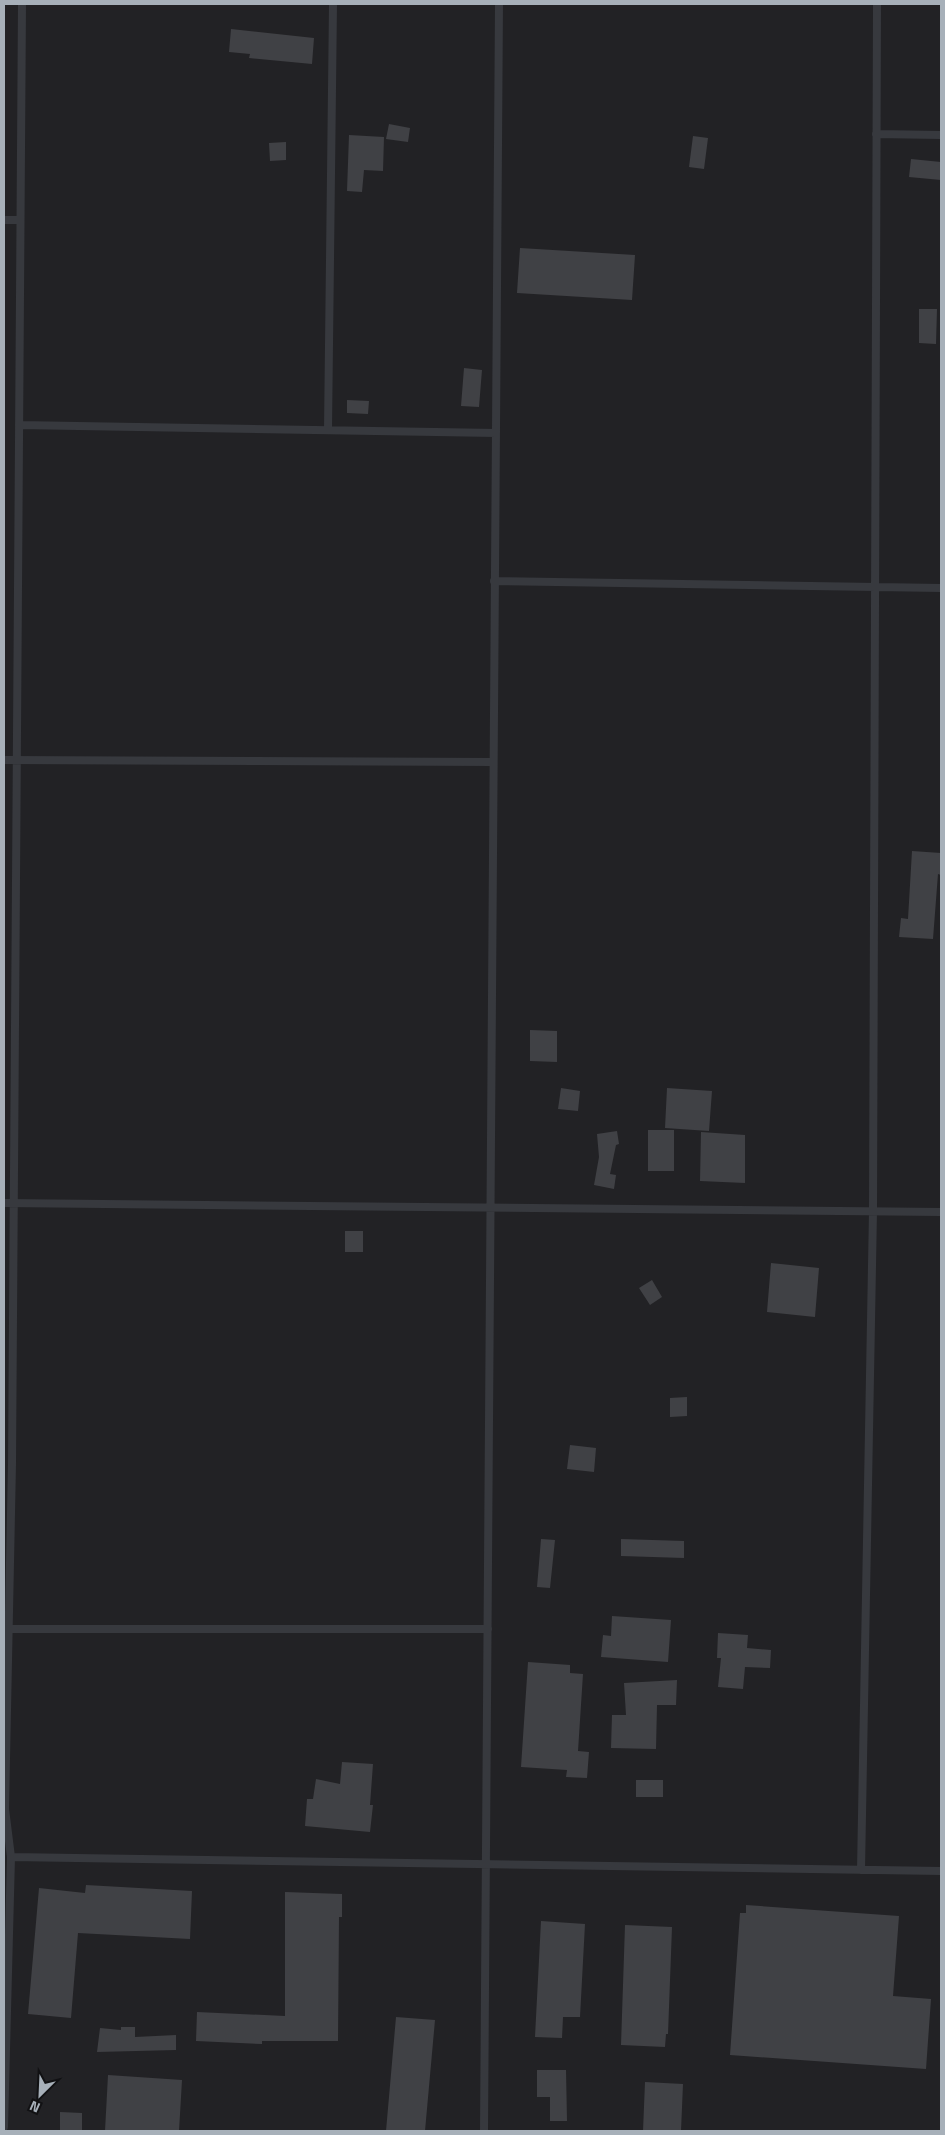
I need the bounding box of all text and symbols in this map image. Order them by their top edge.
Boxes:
north arrow [15,2070,65,2120]
text: N [26,2096,43,2119]

